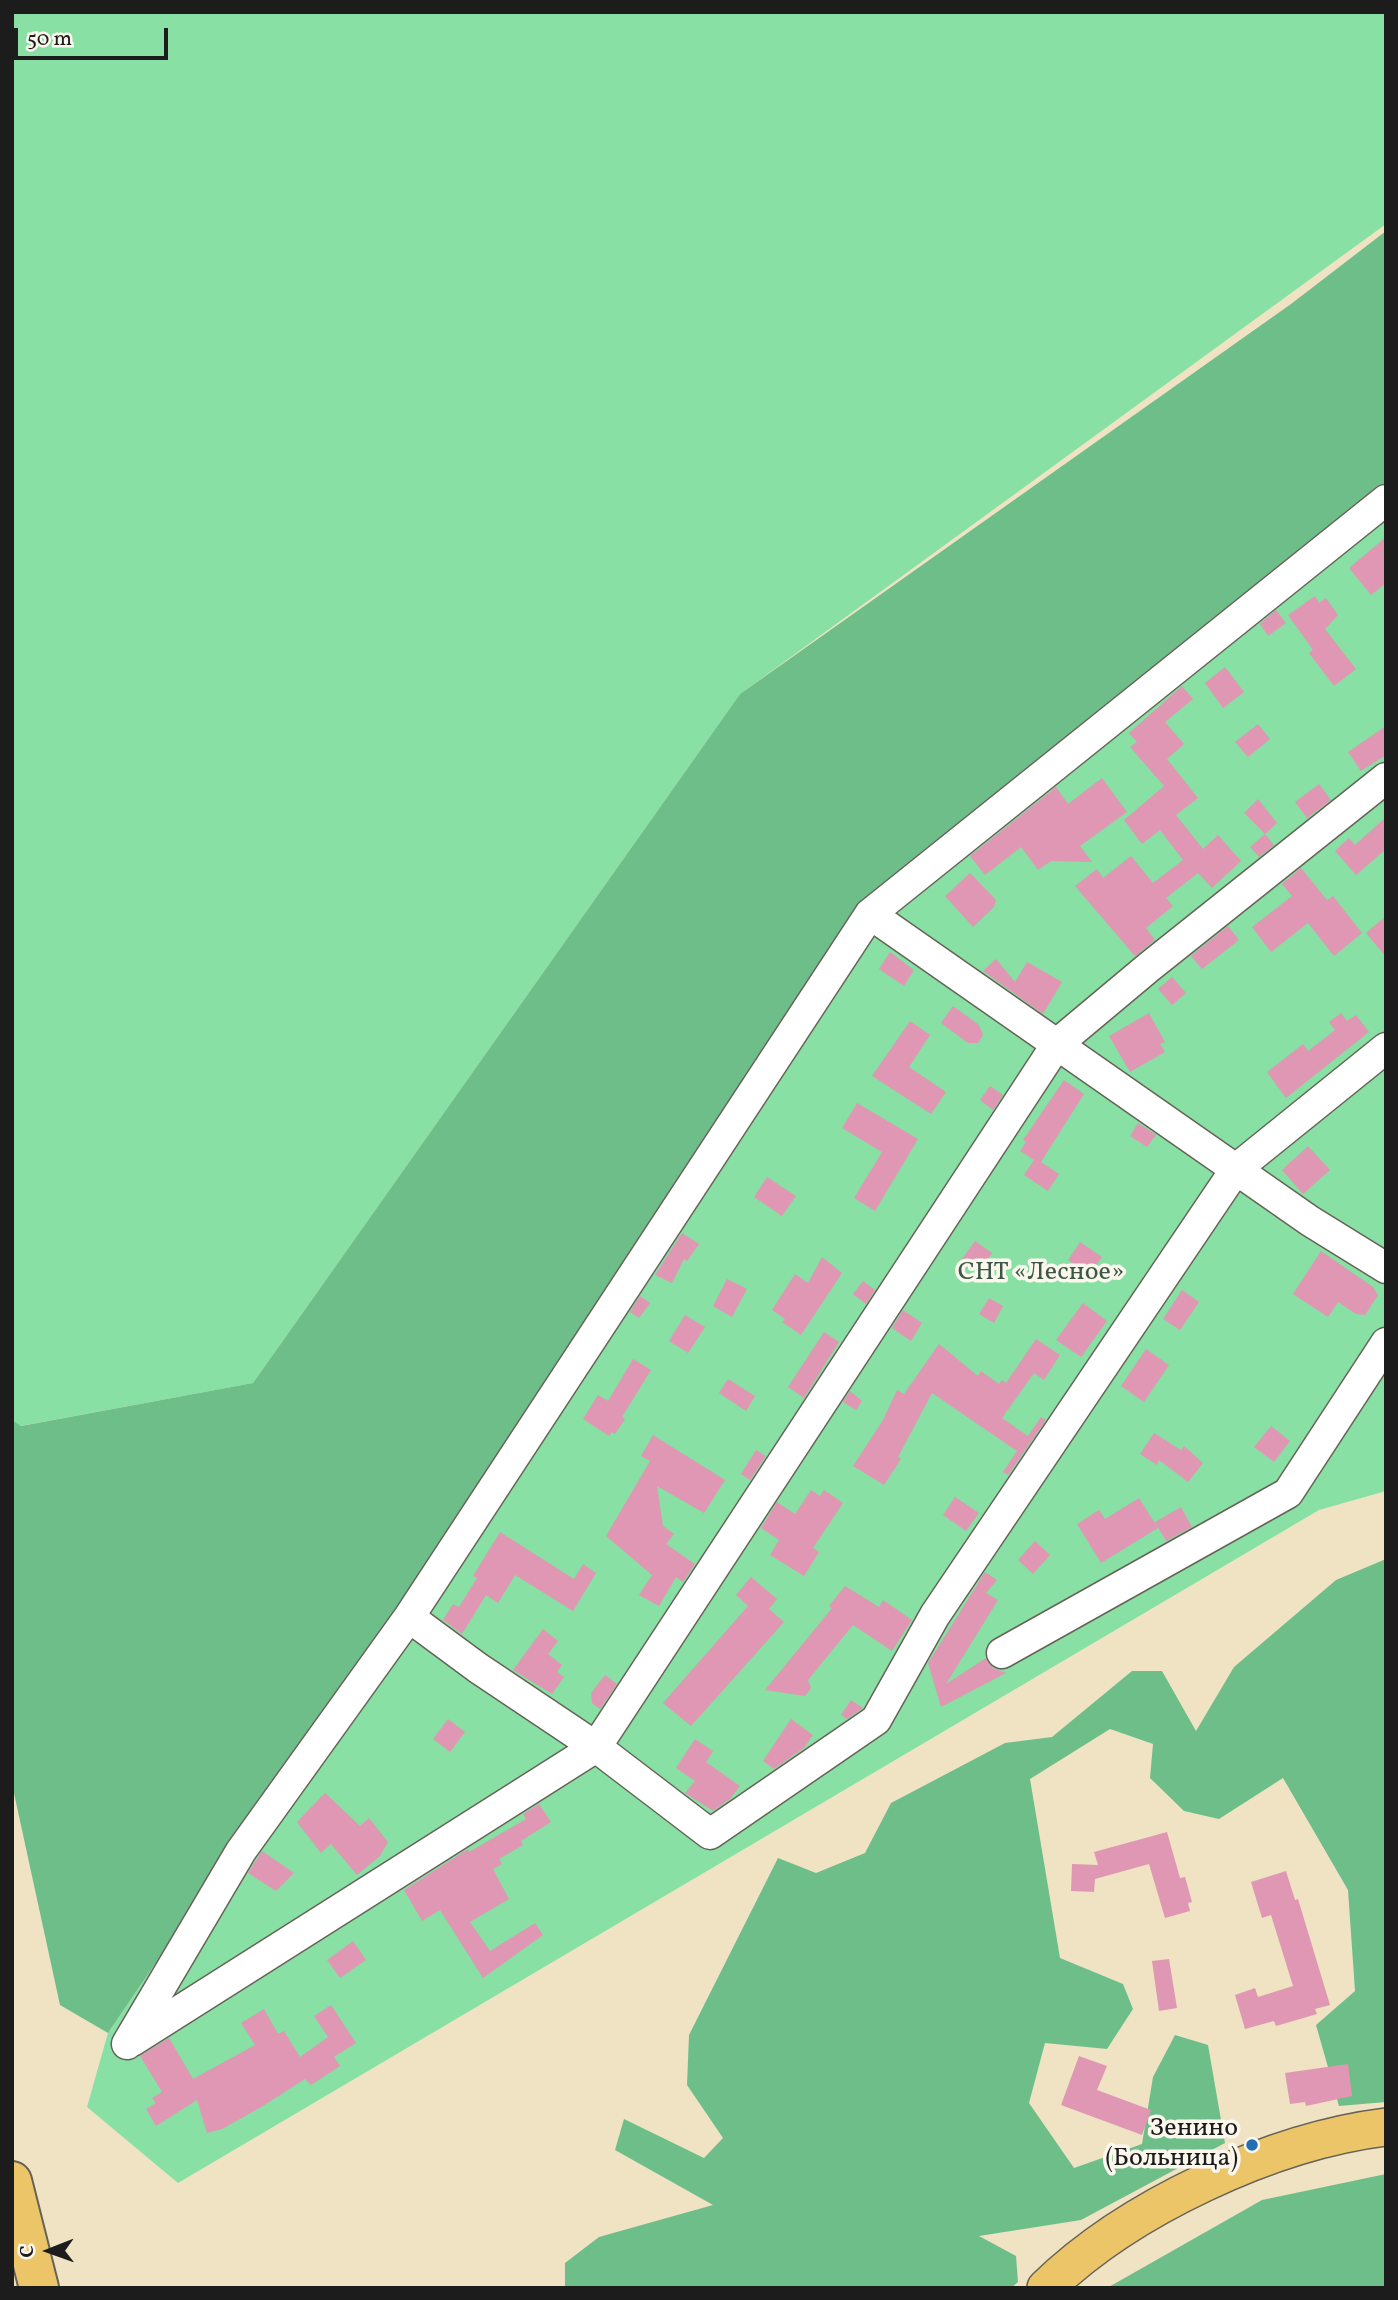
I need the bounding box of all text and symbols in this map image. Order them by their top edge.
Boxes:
scale bar [18,14,172,58]
text: 50 m [27,25,72,54]
park label: СНТ «Лесное» [958,1258,1124,1290]
place label: Зенино (Больница) [1105,2114,1238,2176]
marker: Зенино (Больница) [1244,2137,1260,2153]
north arrow [14,2216,84,2286]
text: С [15,2245,41,2258]

